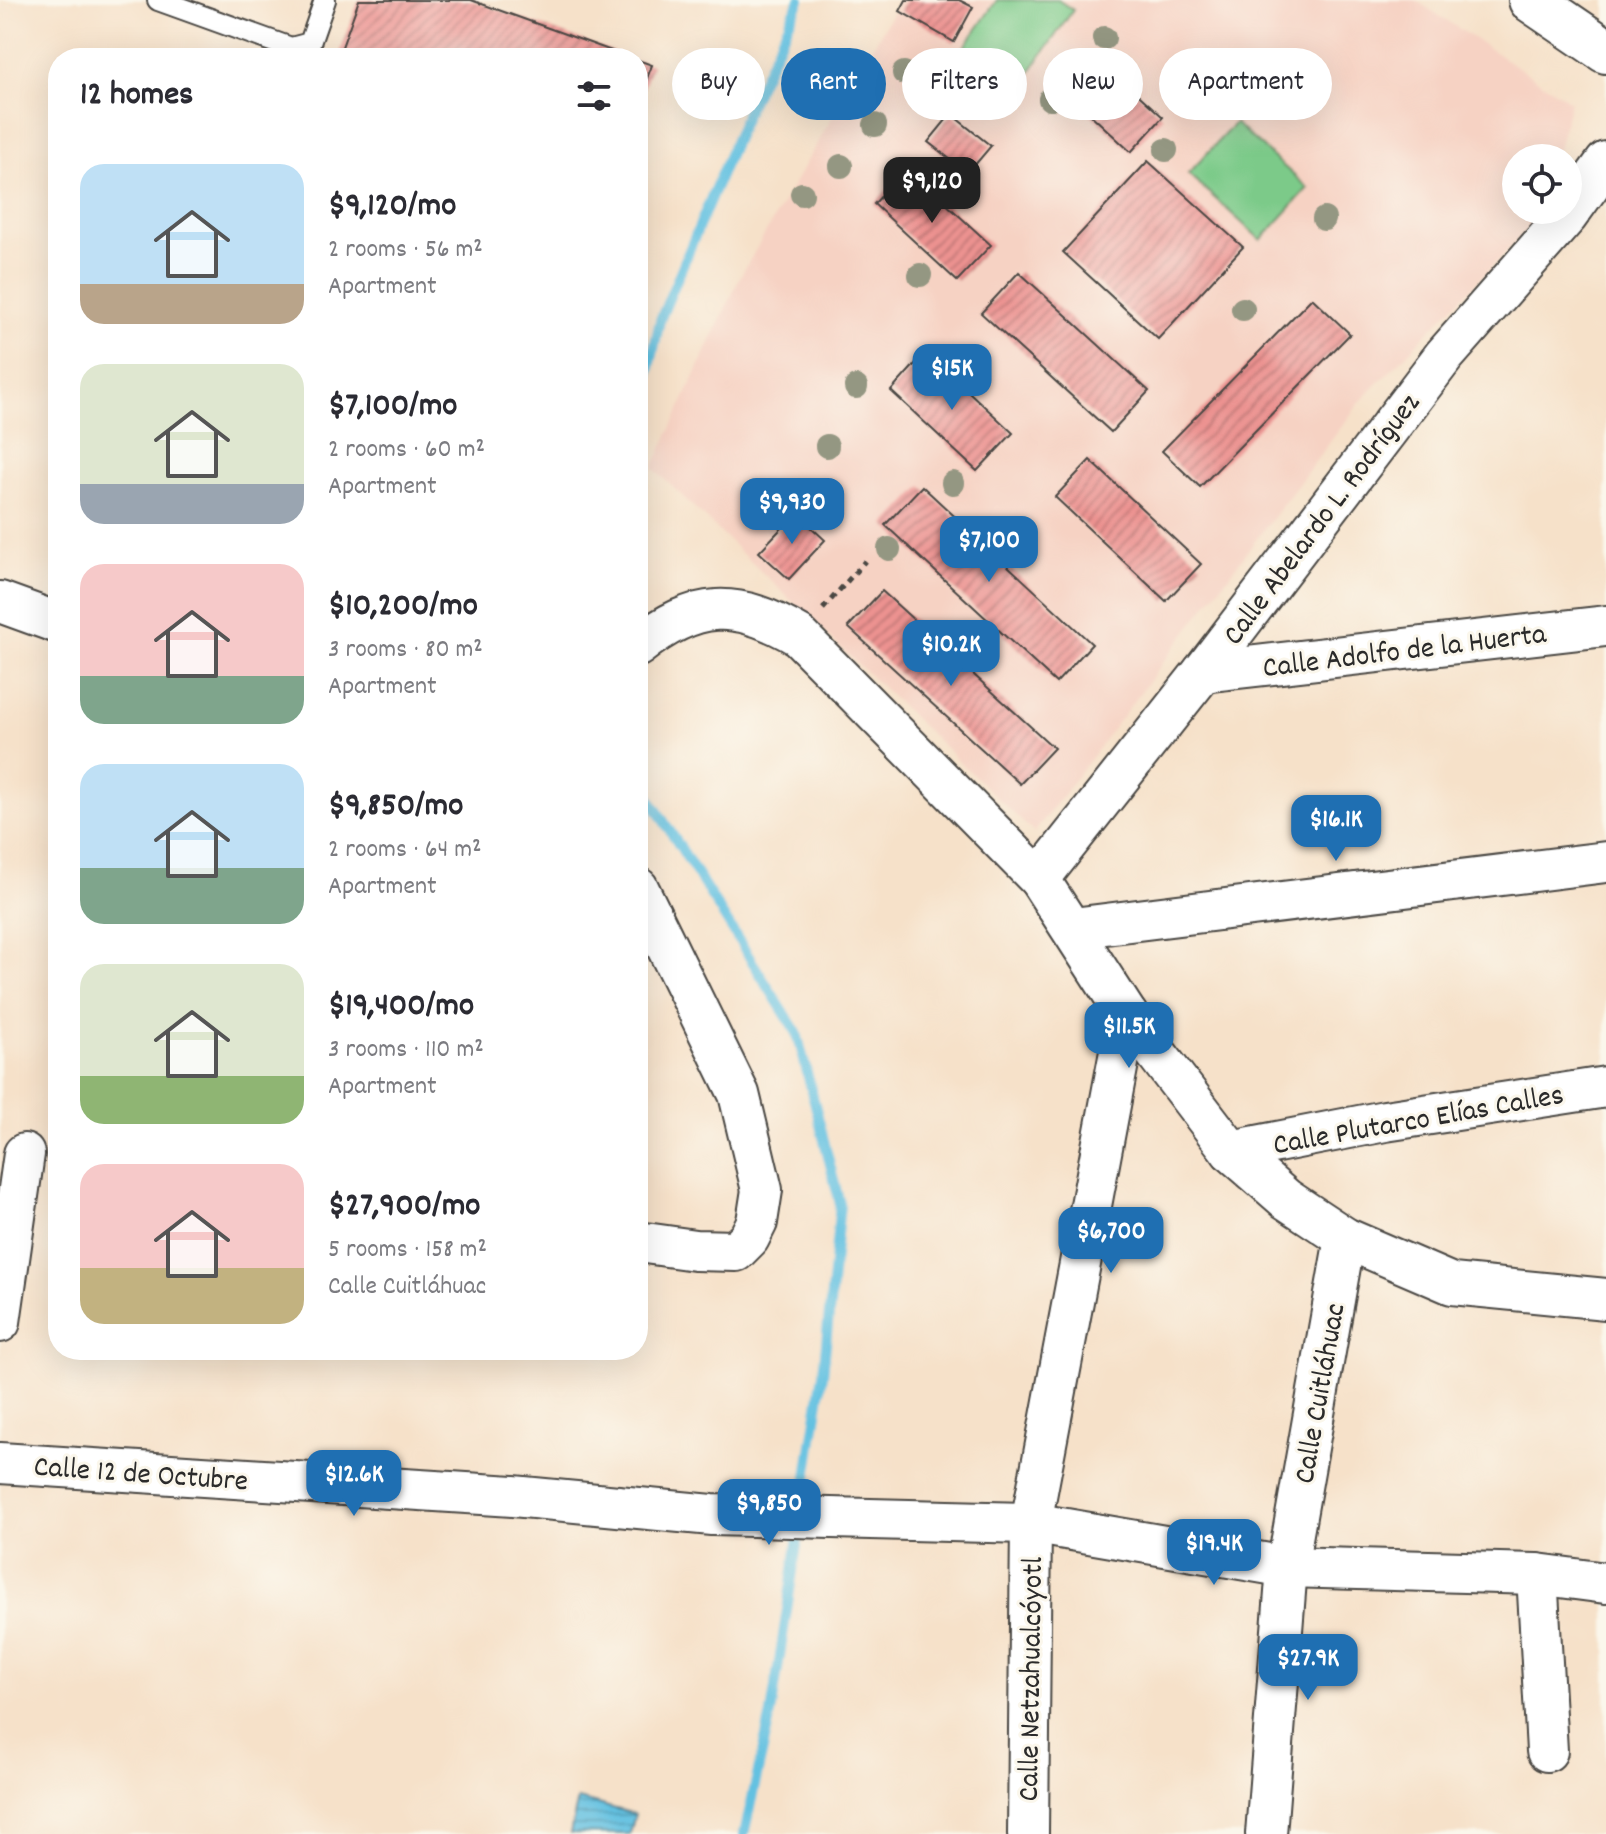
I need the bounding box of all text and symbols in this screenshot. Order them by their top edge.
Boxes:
chip: Buy [672,48,765,120]
chip: Rent [781,48,886,120]
chip: Filters [902,48,1027,120]
chip: New [1043,48,1143,120]
chip: Apartment [1159,48,1332,120]
text: 12 homes [80,72,193,121]
icon: filters [572,74,616,118]
map controls [1502,144,1582,224]
button: locate [1502,144,1582,224]
pin: $9,120 [867,157,997,225]
text: $9,120 [901,164,963,201]
text: $9,120/mo [328,183,456,232]
icon: home [144,196,240,292]
text: 2 rooms · 56 m² [328,232,483,269]
text: Apartment [328,269,437,306]
pin: $15K [905,344,999,412]
text: $15K [931,351,973,388]
text: $7,100/mo [328,383,457,432]
street label: Calle Abelardo L. Rodríguez [1214,385,1433,656]
icon: home [144,396,240,492]
text: 2 rooms · 60 m² [328,432,485,469]
text: Apartment [328,469,437,506]
pin: $9,930 [727,478,857,546]
text: $9,930 [758,485,826,522]
pin: $7,100 [924,516,1054,584]
text: $7,100 [958,523,1020,560]
text: $10,200/mo [328,583,478,632]
icon: home [144,596,240,692]
street label: Calle Adolfo de la Huerta [1261,615,1549,692]
pin: $10.2K [886,620,1016,688]
text: $10.2K [921,627,981,664]
text: 3 rooms · 80 m² [328,632,483,669]
text: Apartment [328,669,437,706]
text: $9,850/mo [328,783,463,832]
pin: $16.1K [1271,795,1401,863]
icon: home [144,796,240,892]
text: $16.1K [1309,802,1363,839]
text: 2 rooms · 64 m² [328,832,482,869]
text: Apartment [328,869,437,906]
text: $19,400/mo [328,983,474,1032]
icon: home [144,996,240,1092]
pin: $11.5K [1064,1002,1194,1070]
text: $11.5K [1103,1009,1155,1046]
text: 3 rooms · 110 m² [328,1032,484,1069]
text: Apartment [328,1069,437,1106]
street label: Calle Plutarco Elías Calles [1270,1076,1567,1169]
text: $27,900/mo [328,1183,480,1232]
icon: home [144,1196,240,1292]
pin: $6,700 [1046,1207,1176,1275]
text: $6,700 [1076,1214,1146,1251]
text: 5 rooms · 158 m² [328,1232,487,1269]
text: Calle Cuitláhuac [328,1269,486,1306]
street label: Calle Cuitláhuac [1285,1300,1359,1487]
street label: Calle 12 de Octubre [32,1448,249,1505]
pin: $12.6K [289,1450,419,1518]
text: $12.6K [324,1457,384,1494]
pin: $9,850 [704,1479,834,1547]
text: $9,850 [736,1486,802,1523]
pin: $19.4K [1149,1519,1279,1587]
text: $19.4K [1185,1526,1243,1563]
street label: Calle Netzahualcóyotl [1010,1556,1057,1802]
pin: $27.9K [1243,1634,1373,1702]
text: $27.9K [1277,1641,1339,1678]

